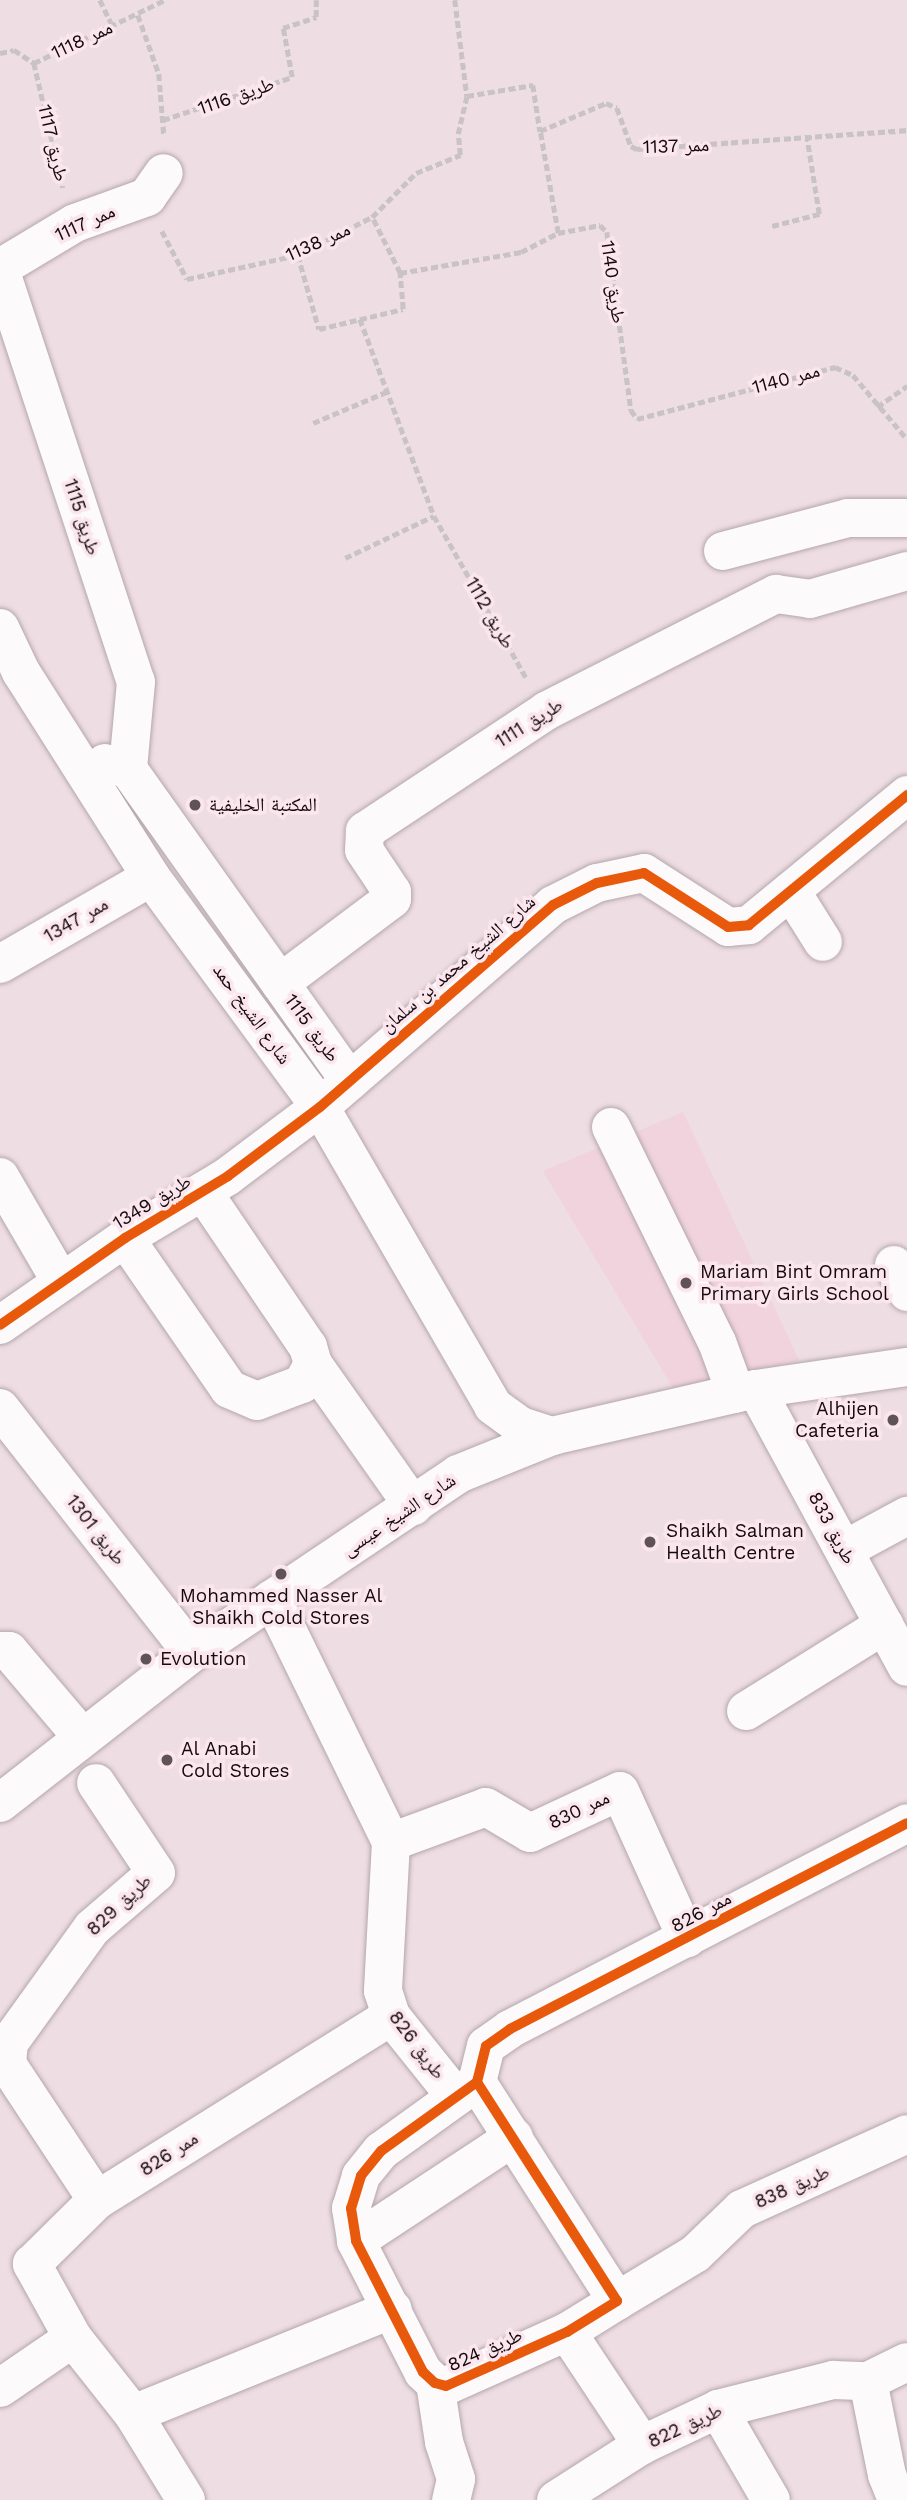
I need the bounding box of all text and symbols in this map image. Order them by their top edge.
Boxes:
street label: ممر 1118 [48,16,116,64]
street label: طريق 1116 [195,72,277,120]
street label: طريق 1117 [33,102,73,184]
street label: ممر 1137 [642,133,710,159]
street label: ممر 1117 [51,200,119,246]
street label: ممر 1138 [282,218,354,266]
street label: طريق 1140 [596,239,630,325]
street label: ممر 1140 [750,359,822,399]
street label: طريق 1115 [59,476,105,558]
street label: طريق 1112 [460,573,520,653]
street label: طريق 1111 [491,693,567,753]
place label: المكتبة الخليفية [209,794,317,816]
marker: المكتبة الخليفية [187,797,203,813]
street label: شارع الشيخ محمد بن سلمان [376,890,540,1038]
street label: ممر 1347 [40,893,112,947]
street label: شارع الشيخ حمد [208,959,296,1069]
street label: طريق 1115 [280,989,344,1067]
street label: طريق 1349 [109,1170,195,1234]
place label: Mariam Bint Omram Primary Girls School [700,1261,889,1305]
marker: Mariam Bint Omram Primary Girls School [678,1275,694,1291]
place label: Alhijen Cafeteria [795,1398,879,1442]
marker: Alhijen Cafeteria [885,1412,901,1428]
street label: شارع الشيخ عيسى [338,1469,460,1561]
street label: طريق 833 [803,1488,861,1568]
street label: طريق 1301 [61,1490,131,1570]
place label: Shaikh Salman Health Centre [666,1520,804,1564]
marker: Shaikh Salman Health Centre [640,1532,660,1552]
marker: Mohammed Nasser Al Shaikh Cold Stores [273,1566,289,1582]
place label: Mohammed Nasser Al Shaikh Cold Stores [179,1585,383,1629]
place label: Evolution [160,1648,247,1670]
marker: Evolution [138,1651,154,1667]
place label: Al Anabi Cold Stores [181,1738,290,1782]
marker: Al Anabi Cold Stores [159,1752,175,1768]
street label: ممر 830 [545,1786,613,1834]
street label: طريق 829 [82,1869,156,1941]
street label: ممر 826 [667,1887,735,1937]
street label: طريق 826 [384,2006,450,2084]
street label: ممر 826 [136,2127,202,2181]
street label: طريق 838 [751,2160,833,2214]
street label: طريق 824 [444,2323,526,2377]
street label: طريق 822 [644,2399,726,2453]

